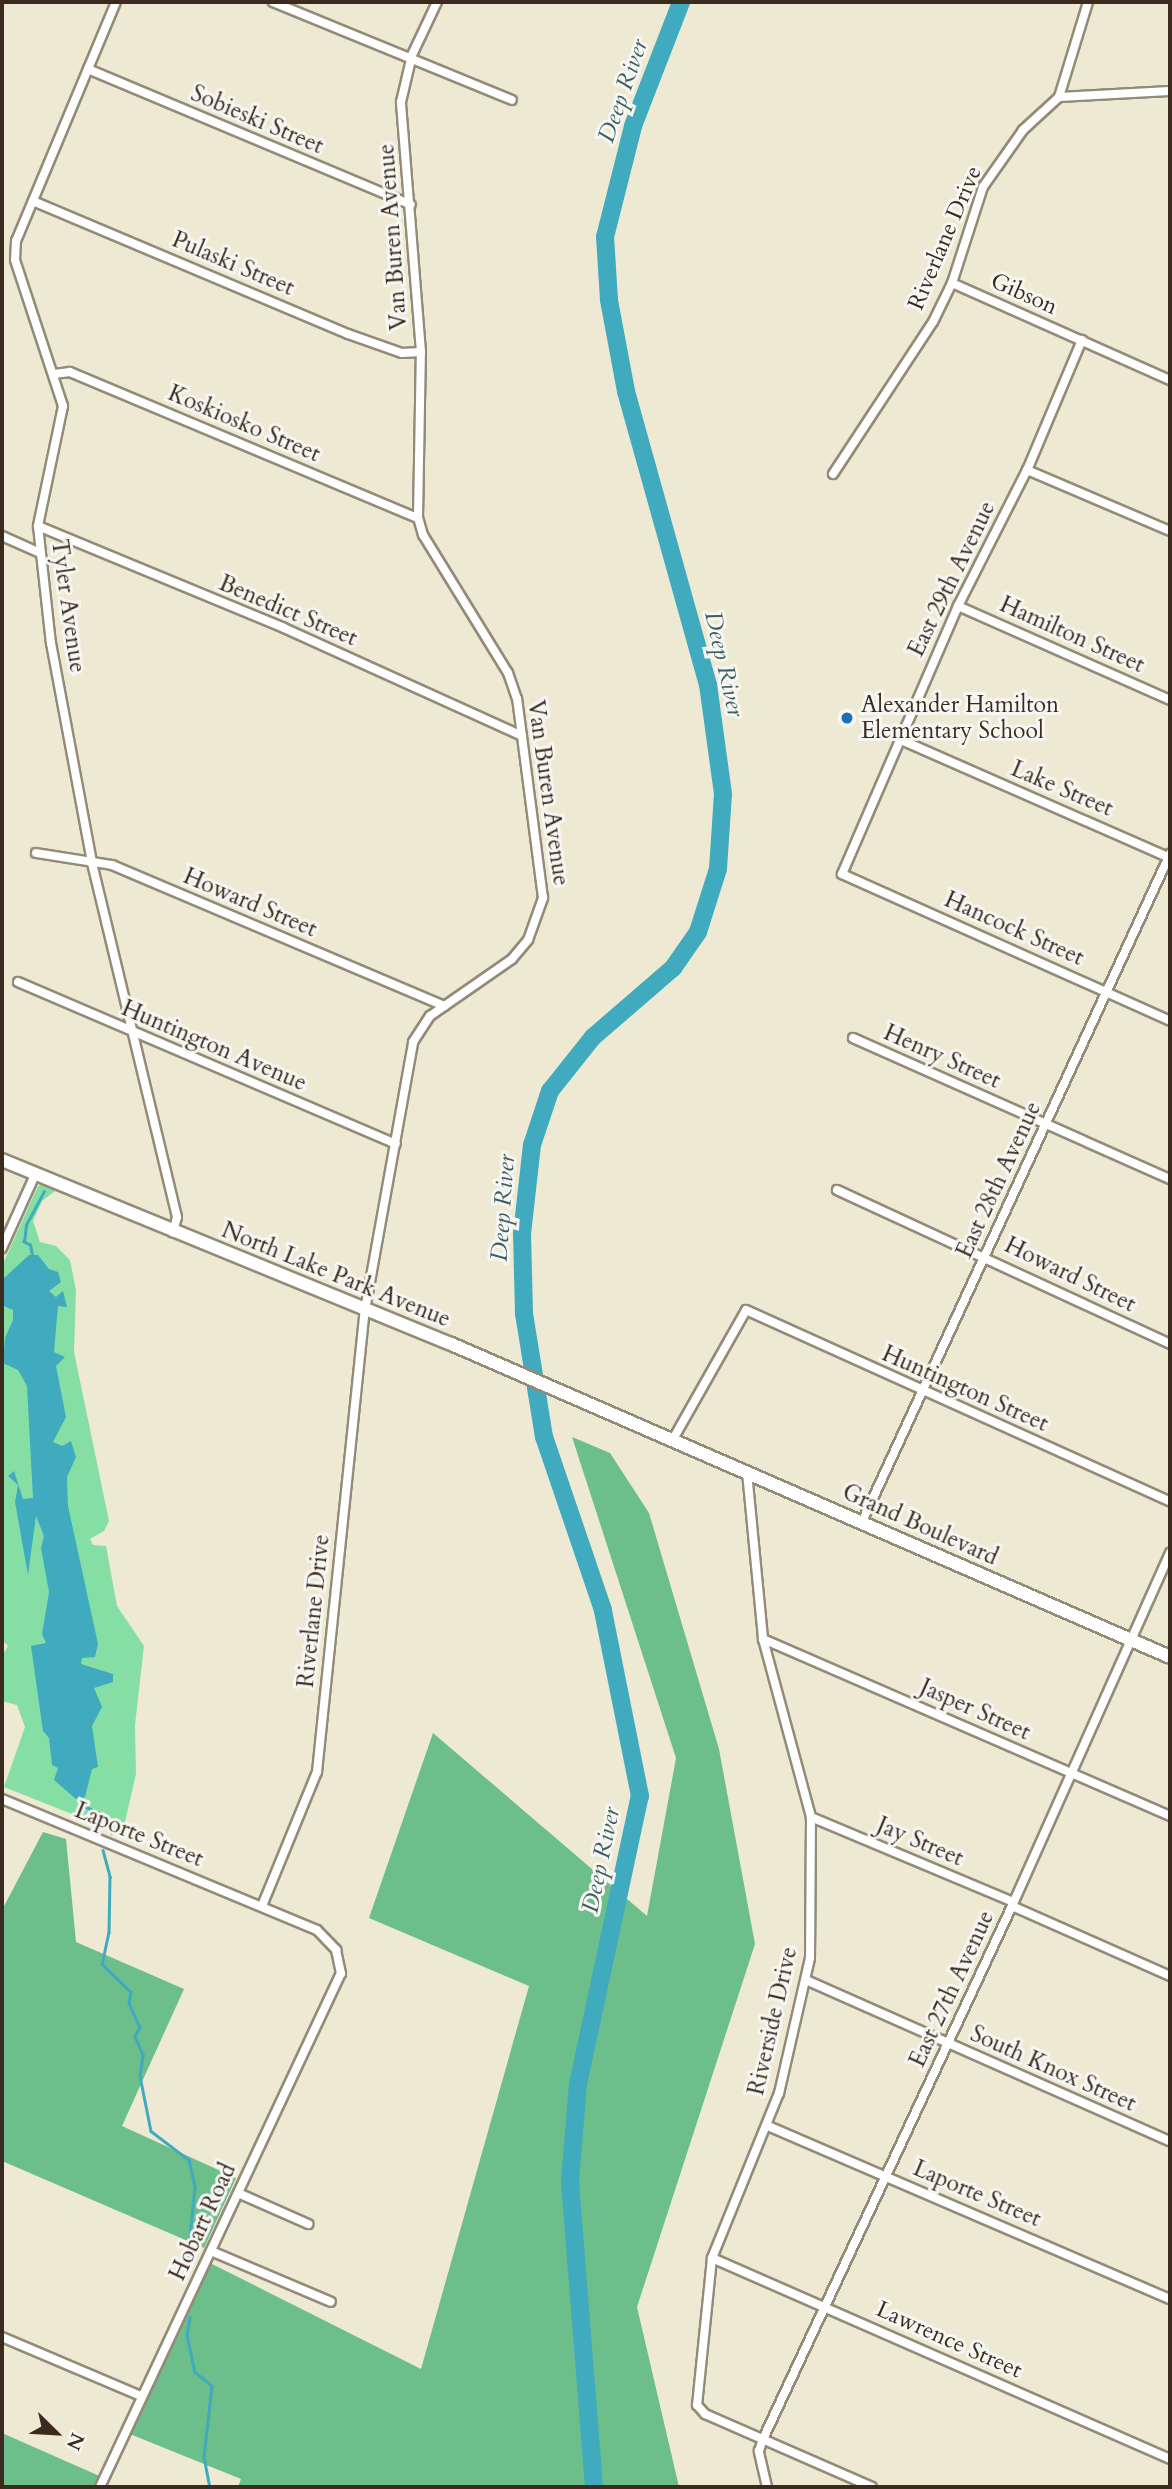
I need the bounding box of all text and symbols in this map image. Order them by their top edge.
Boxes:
water label: Deep River [592,36,654,146]
street label: Sobieski Street [187,80,327,160]
street label: Van Buren Avenue [373,143,413,331]
street label: Riverlane Drive [902,162,988,314]
street label: Pulaski Street [168,226,298,302]
street label: Gibson [986,267,1062,321]
street label: Koskiosko Street [164,380,324,468]
street label: East 29th Avenue [902,497,1002,661]
street label: Tyler Avenue [45,538,91,674]
street label: Benedict Street [215,569,361,653]
street label: Hamilton Street [995,591,1149,679]
water label: Deep River [698,609,750,719]
place label: Alexander Hamilton Elementary School [861,691,1059,745]
street label: Van Buren Avenue [521,698,575,888]
marker: Alexander Hamilton Elementary School [839,710,855,726]
street label: Lake Street [1007,755,1117,823]
street label: Howard Street [179,863,321,943]
street label: Hancock Street [940,886,1088,972]
street label: Huntington Avenue [117,995,311,1097]
street label: Henry Street [879,1019,1005,1095]
street label: East 28th Avenue [951,1097,1047,1263]
water label: Deep River [485,1153,521,1263]
street label: North Lake Park Avenue [218,1216,454,1334]
street label: Howard Street [1000,1231,1140,1319]
street label: Huntington Street [878,1340,1052,1438]
street label: Grand Boulevard [838,1478,1002,1572]
street label: Riverlane Drive [292,1533,336,1689]
street label: Jasper Street [915,1673,1035,1747]
street label: Laporte Street [71,1797,207,1873]
water label: Deep River [576,1805,626,1915]
street label: Jay Street [873,1811,967,1873]
street label: East 27th Avenue [904,1906,1000,2072]
street label: Riverside Drive [743,1944,803,2098]
street label: South Knox Street [966,2020,1140,2118]
street label: Laporte Street [909,2155,1045,2233]
street label: Hobart Road [164,2159,242,2285]
street label: Lawrence Street [872,2296,1026,2384]
north arrow [21,2398,91,2468]
text: N [60,2429,90,2454]

